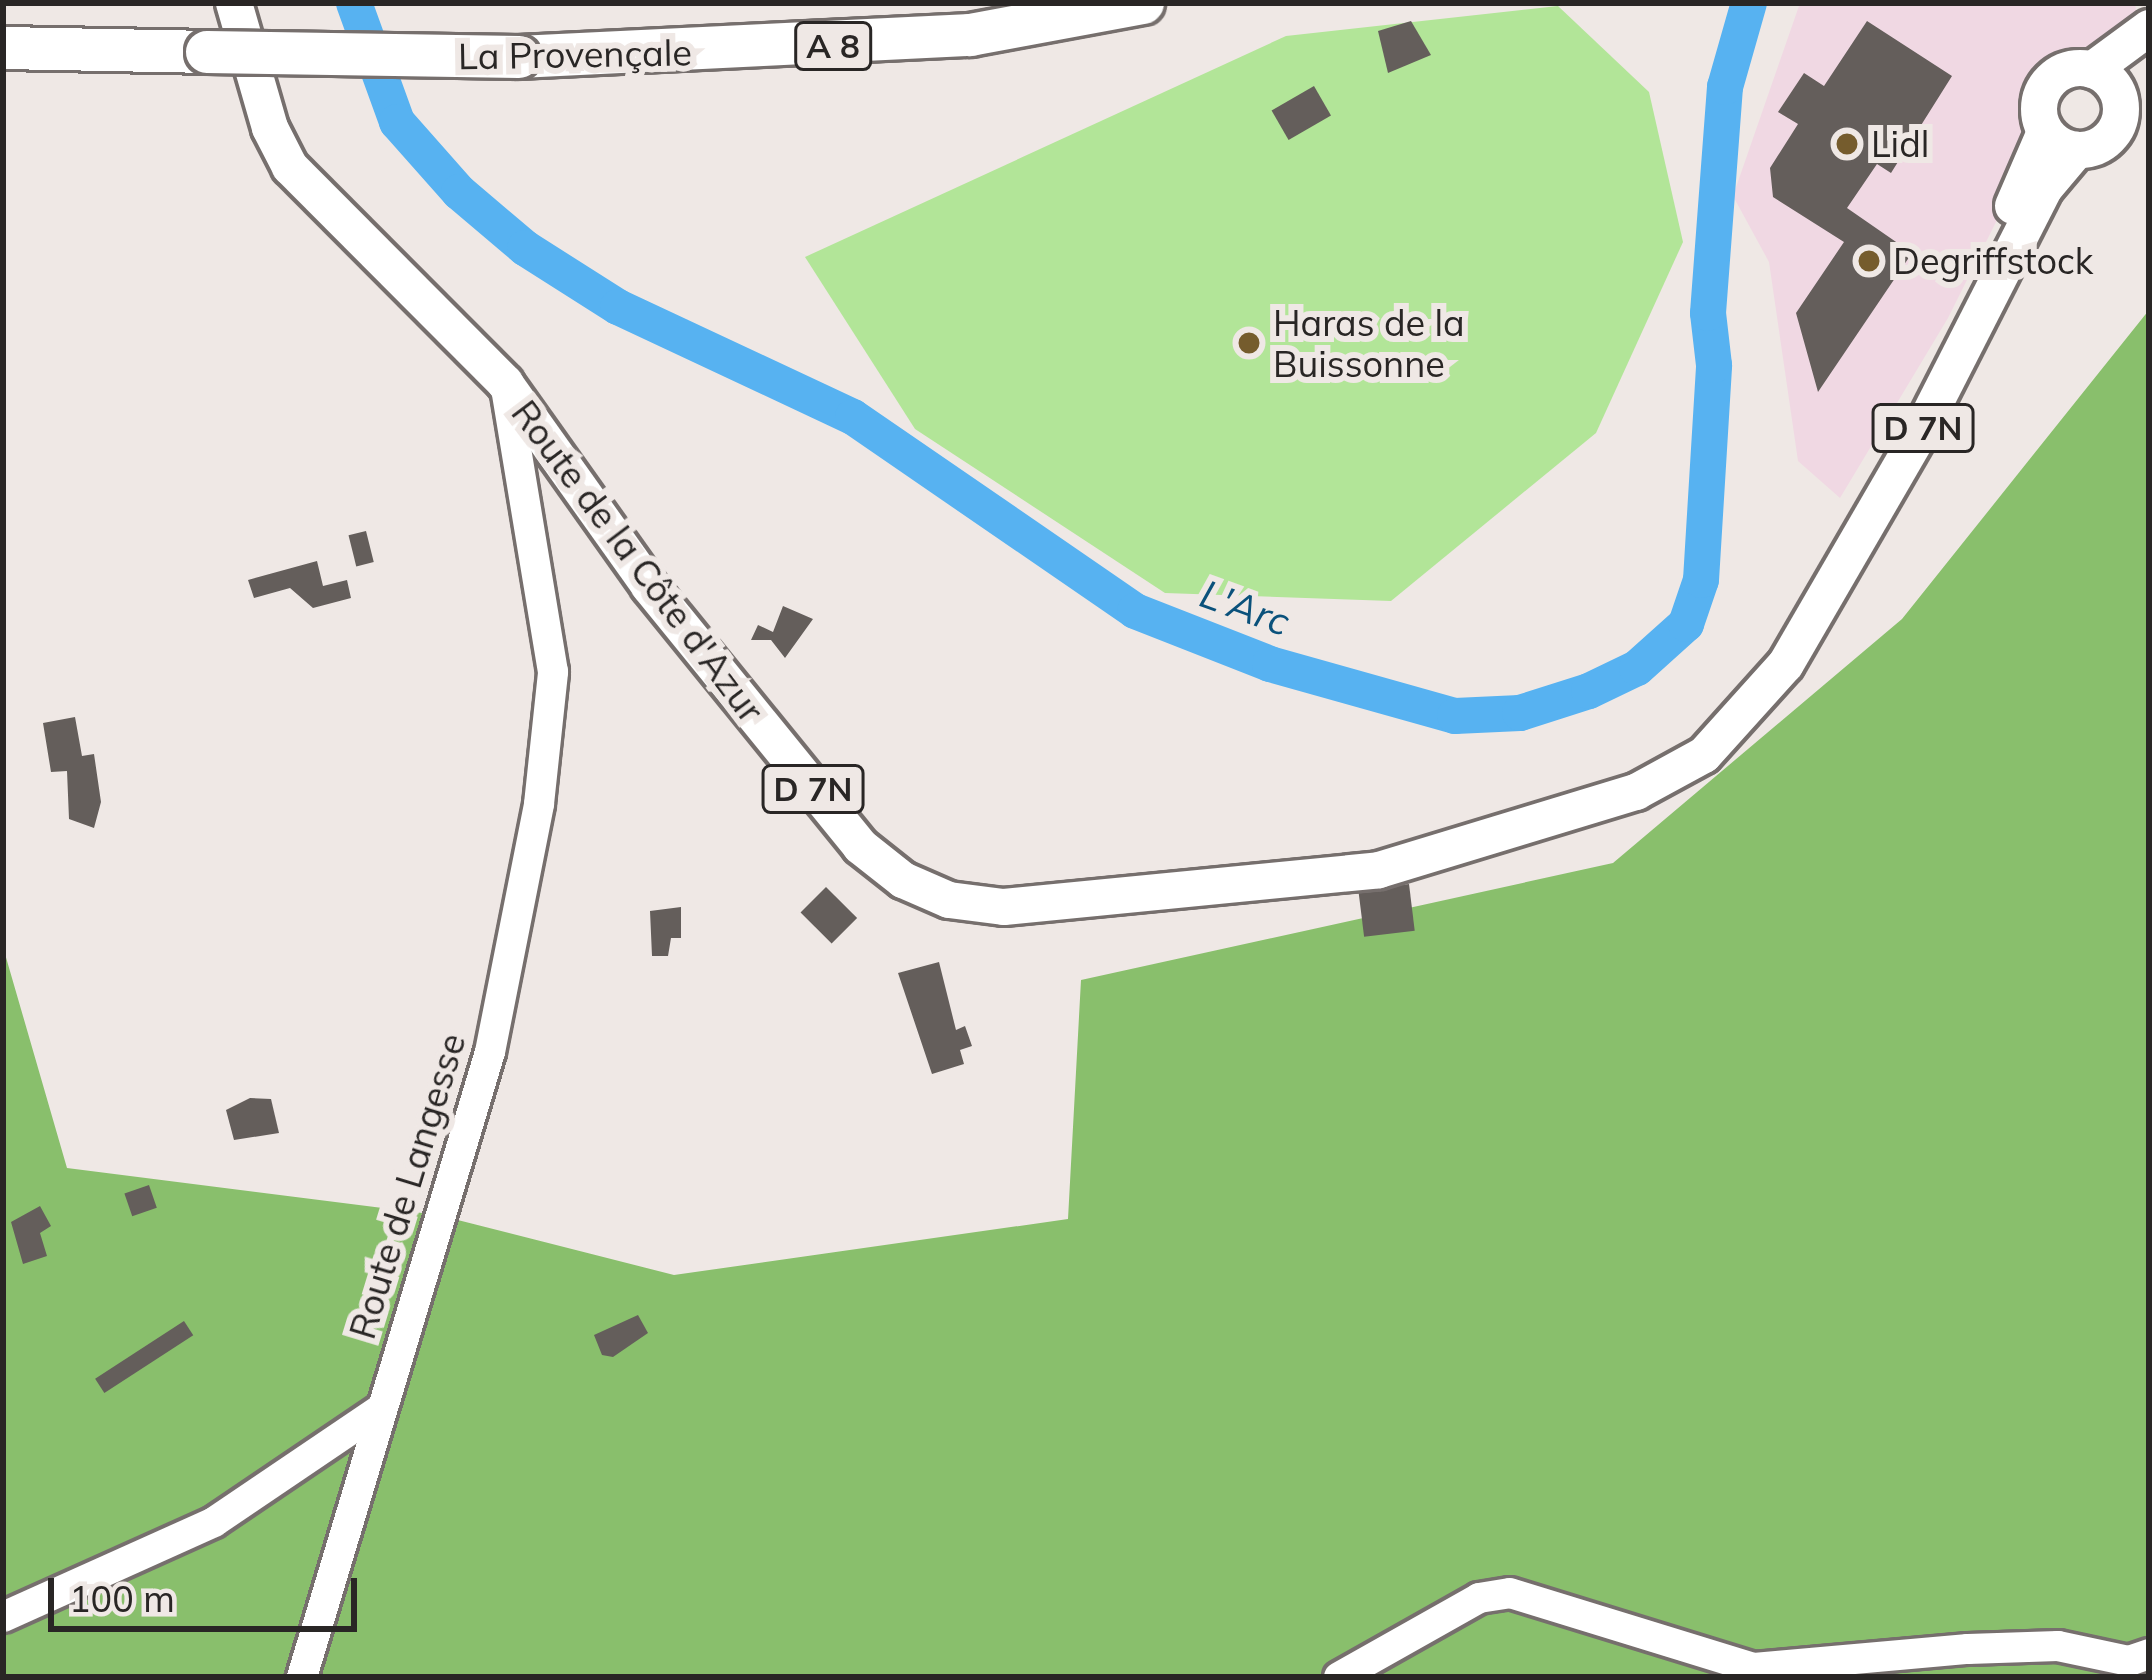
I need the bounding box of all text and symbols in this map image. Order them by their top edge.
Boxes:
road number: A 8 [794,19,872,73]
street label: La Provençale [458,30,692,78]
place label: Lidl [1871,122,1929,166]
marker: Lidl [1834,131,1860,157]
place label: Degriffstock [1893,239,2093,283]
marker: Degriffstock [1856,248,1882,274]
place label: Haras de la Buissonne [1273,300,1465,385]
marker: Haras de la Buissonne [1236,330,1262,356]
street label: Route de la Côte d'Azur [503,392,773,730]
road number: D 7N [1869,401,1977,455]
water label: L'Arc [1194,570,1296,646]
road number: D 7N [759,762,867,816]
street label: Route de Langesse [340,1028,474,1344]
scale bar [54,1554,363,1628]
text: 100 m [69,1576,175,1621]

